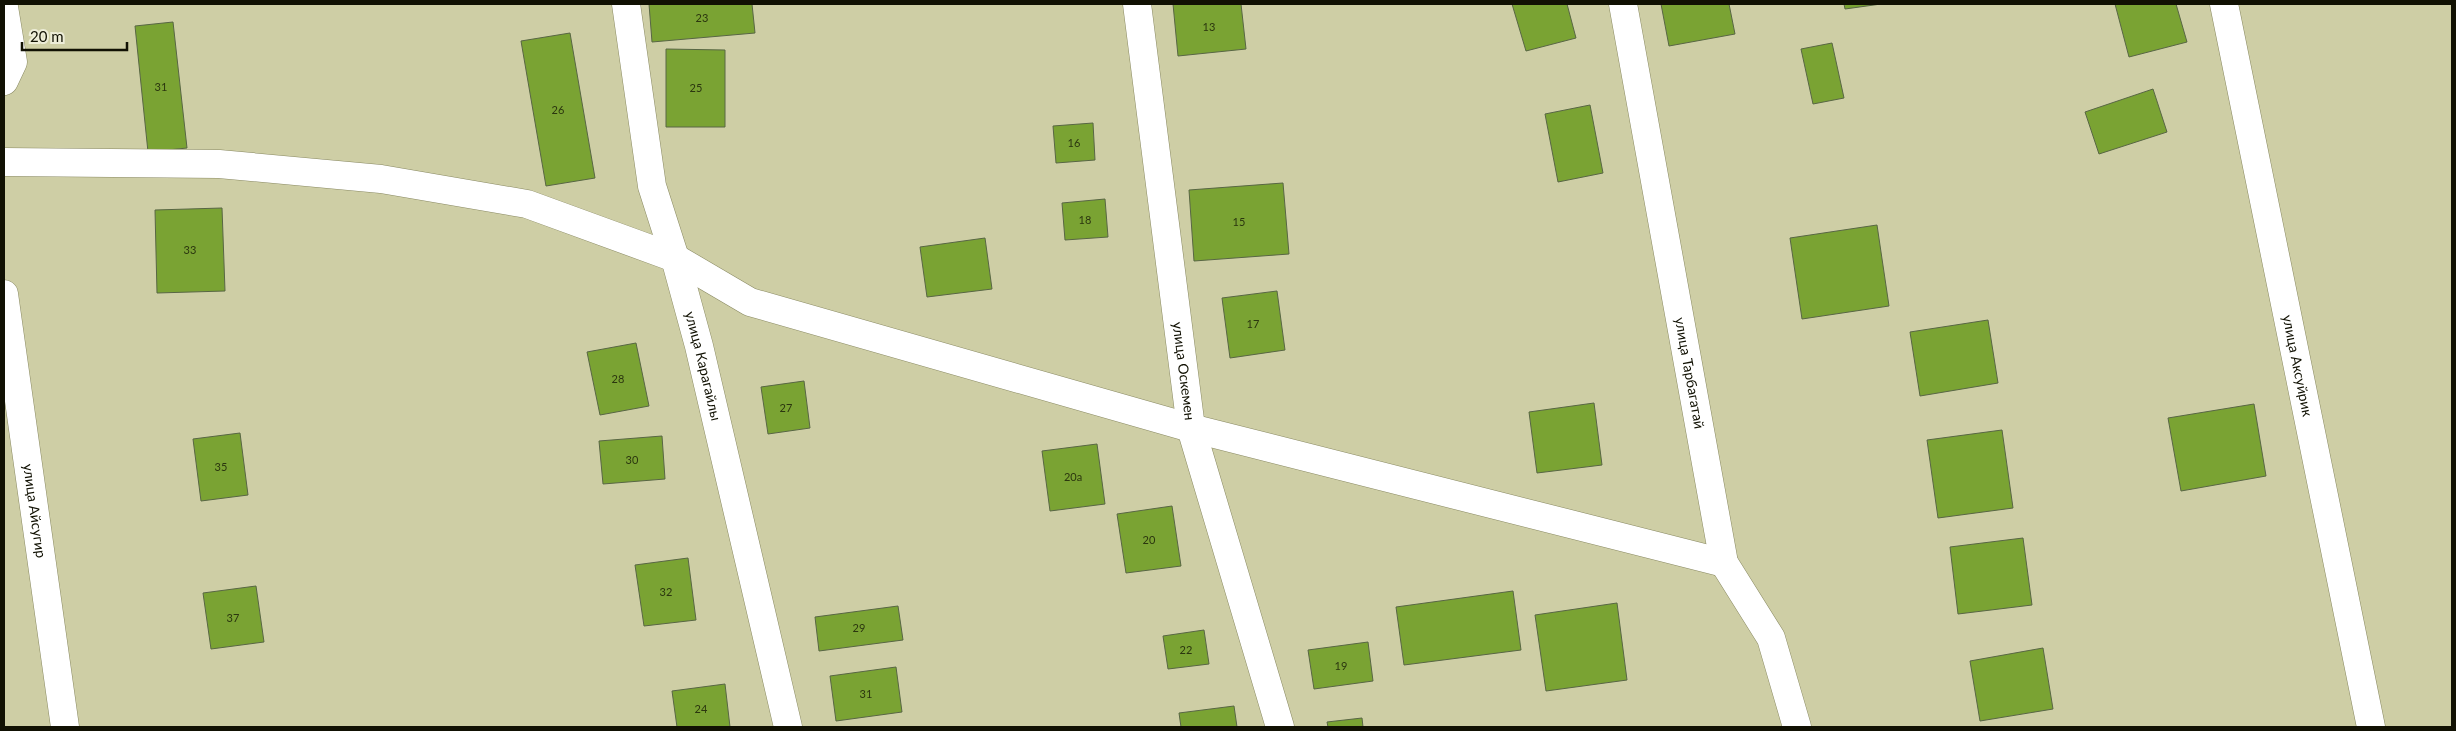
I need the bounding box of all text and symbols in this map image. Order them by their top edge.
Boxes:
house number: 23 [696,11,708,24]
scale bar [22,20,128,52]
house number: 13 [1203,20,1215,33]
text: 20 m [30,27,64,45]
house number: 31 [155,80,167,93]
house number: 25 [690,81,702,94]
house number: 26 [552,103,564,116]
house number: 16 [1068,136,1080,149]
house number: 18 [1079,213,1091,226]
house number: 15 [1233,215,1245,228]
house number: 33 [184,243,196,256]
street label: улица Карагайлы [682,309,725,422]
street label: улица Аксуйрик [2279,313,2317,419]
street label: улица Тарбагатай [1672,316,1709,430]
house number: 17 [1247,317,1259,330]
street label: улица Оскемен [1170,321,1199,421]
house number: 28 [612,372,624,385]
house number: 27 [780,401,792,414]
house number: 30 [626,453,639,466]
house number: 35 [215,460,227,473]
street label: улица Айсугир [20,463,50,559]
house number: 20а [1064,470,1082,483]
house number: 20 [1143,533,1156,546]
house number: 32 [660,585,672,598]
house number: 37 [227,611,239,624]
house number: 29 [853,621,865,634]
house number: 22 [1180,643,1192,656]
house number: 19 [1335,659,1347,672]
house number: 31 [860,687,872,700]
house number: 24 [695,702,708,715]

